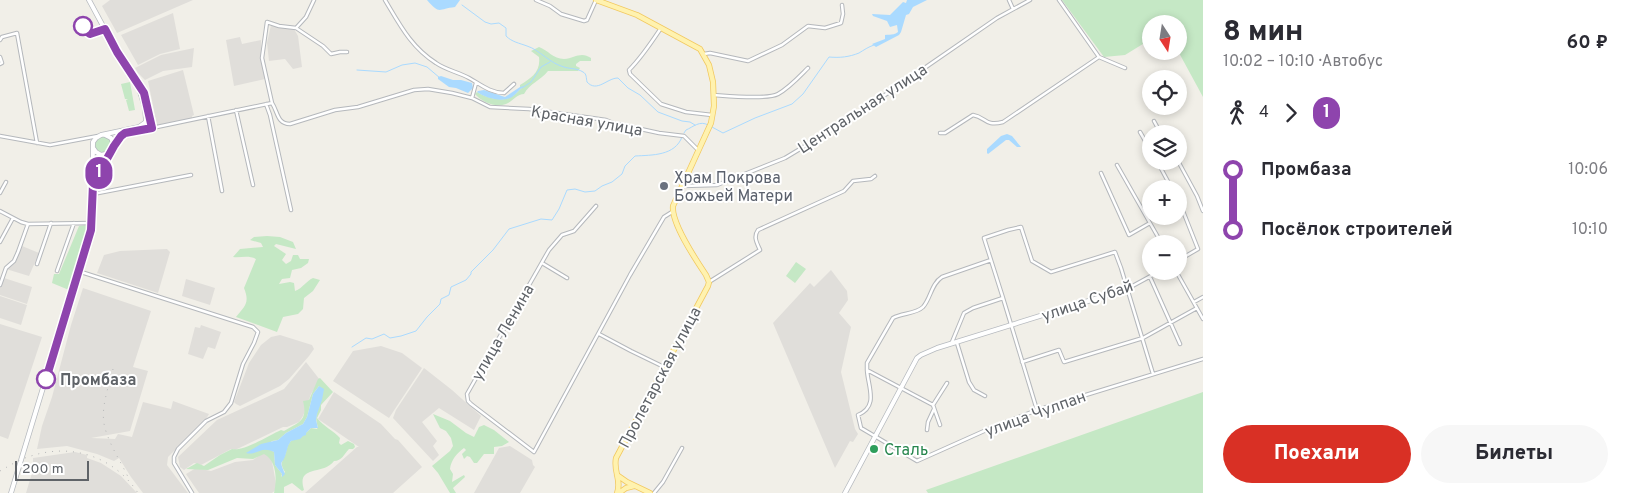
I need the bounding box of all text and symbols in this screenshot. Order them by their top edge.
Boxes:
north arrow [1142,15,1188,60]
map controls [1142,15,1187,280]
text: 8 мин [1223,15,1303,51]
unlabelled marker [73,16,93,36]
text: 60 ₽ [1567,31,1608,55]
text: 10:02 – 10:10 · Автобус [1223,52,1383,72]
street label: Центральная улица [795,60,931,159]
button: locate [1142,70,1187,115]
icon: walk [1223,99,1251,127]
icon: forward [1277,99,1305,127]
text: 1 [1323,101,1330,124]
street label: Красная улица [529,102,644,142]
text: 4 [1259,103,1269,123]
button: layers [1142,125,1187,170]
line badge: 1 [83,157,115,189]
text: Промбаза [1261,158,1352,182]
text: 10:06 [1568,160,1608,180]
text: 1 [95,161,103,184]
place label: Храм Покрова Божьей Матери [674,169,793,207]
marker: Храм Покрова Божьей Матери [658,180,670,192]
button: + [1142,180,1187,225]
text: Посёлок строителей [1261,218,1453,242]
text: 10:10 [1572,220,1608,240]
button: − [1142,235,1187,280]
street label: улица Субай [1039,277,1136,327]
street label: улица Ленина [468,281,539,385]
street label: Пролетарская улица [615,304,706,452]
marker: Промбаза [36,369,56,389]
place label: Промбаза [60,371,136,391]
street label: улица Чулпан [982,387,1089,442]
button: Поехали [1223,425,1411,483]
button: Билеты [1421,425,1608,483]
place label: Сталь [884,441,928,461]
marker: Сталь [868,443,880,455]
scale bar [15,458,89,481]
text: 200 m [22,461,64,478]

